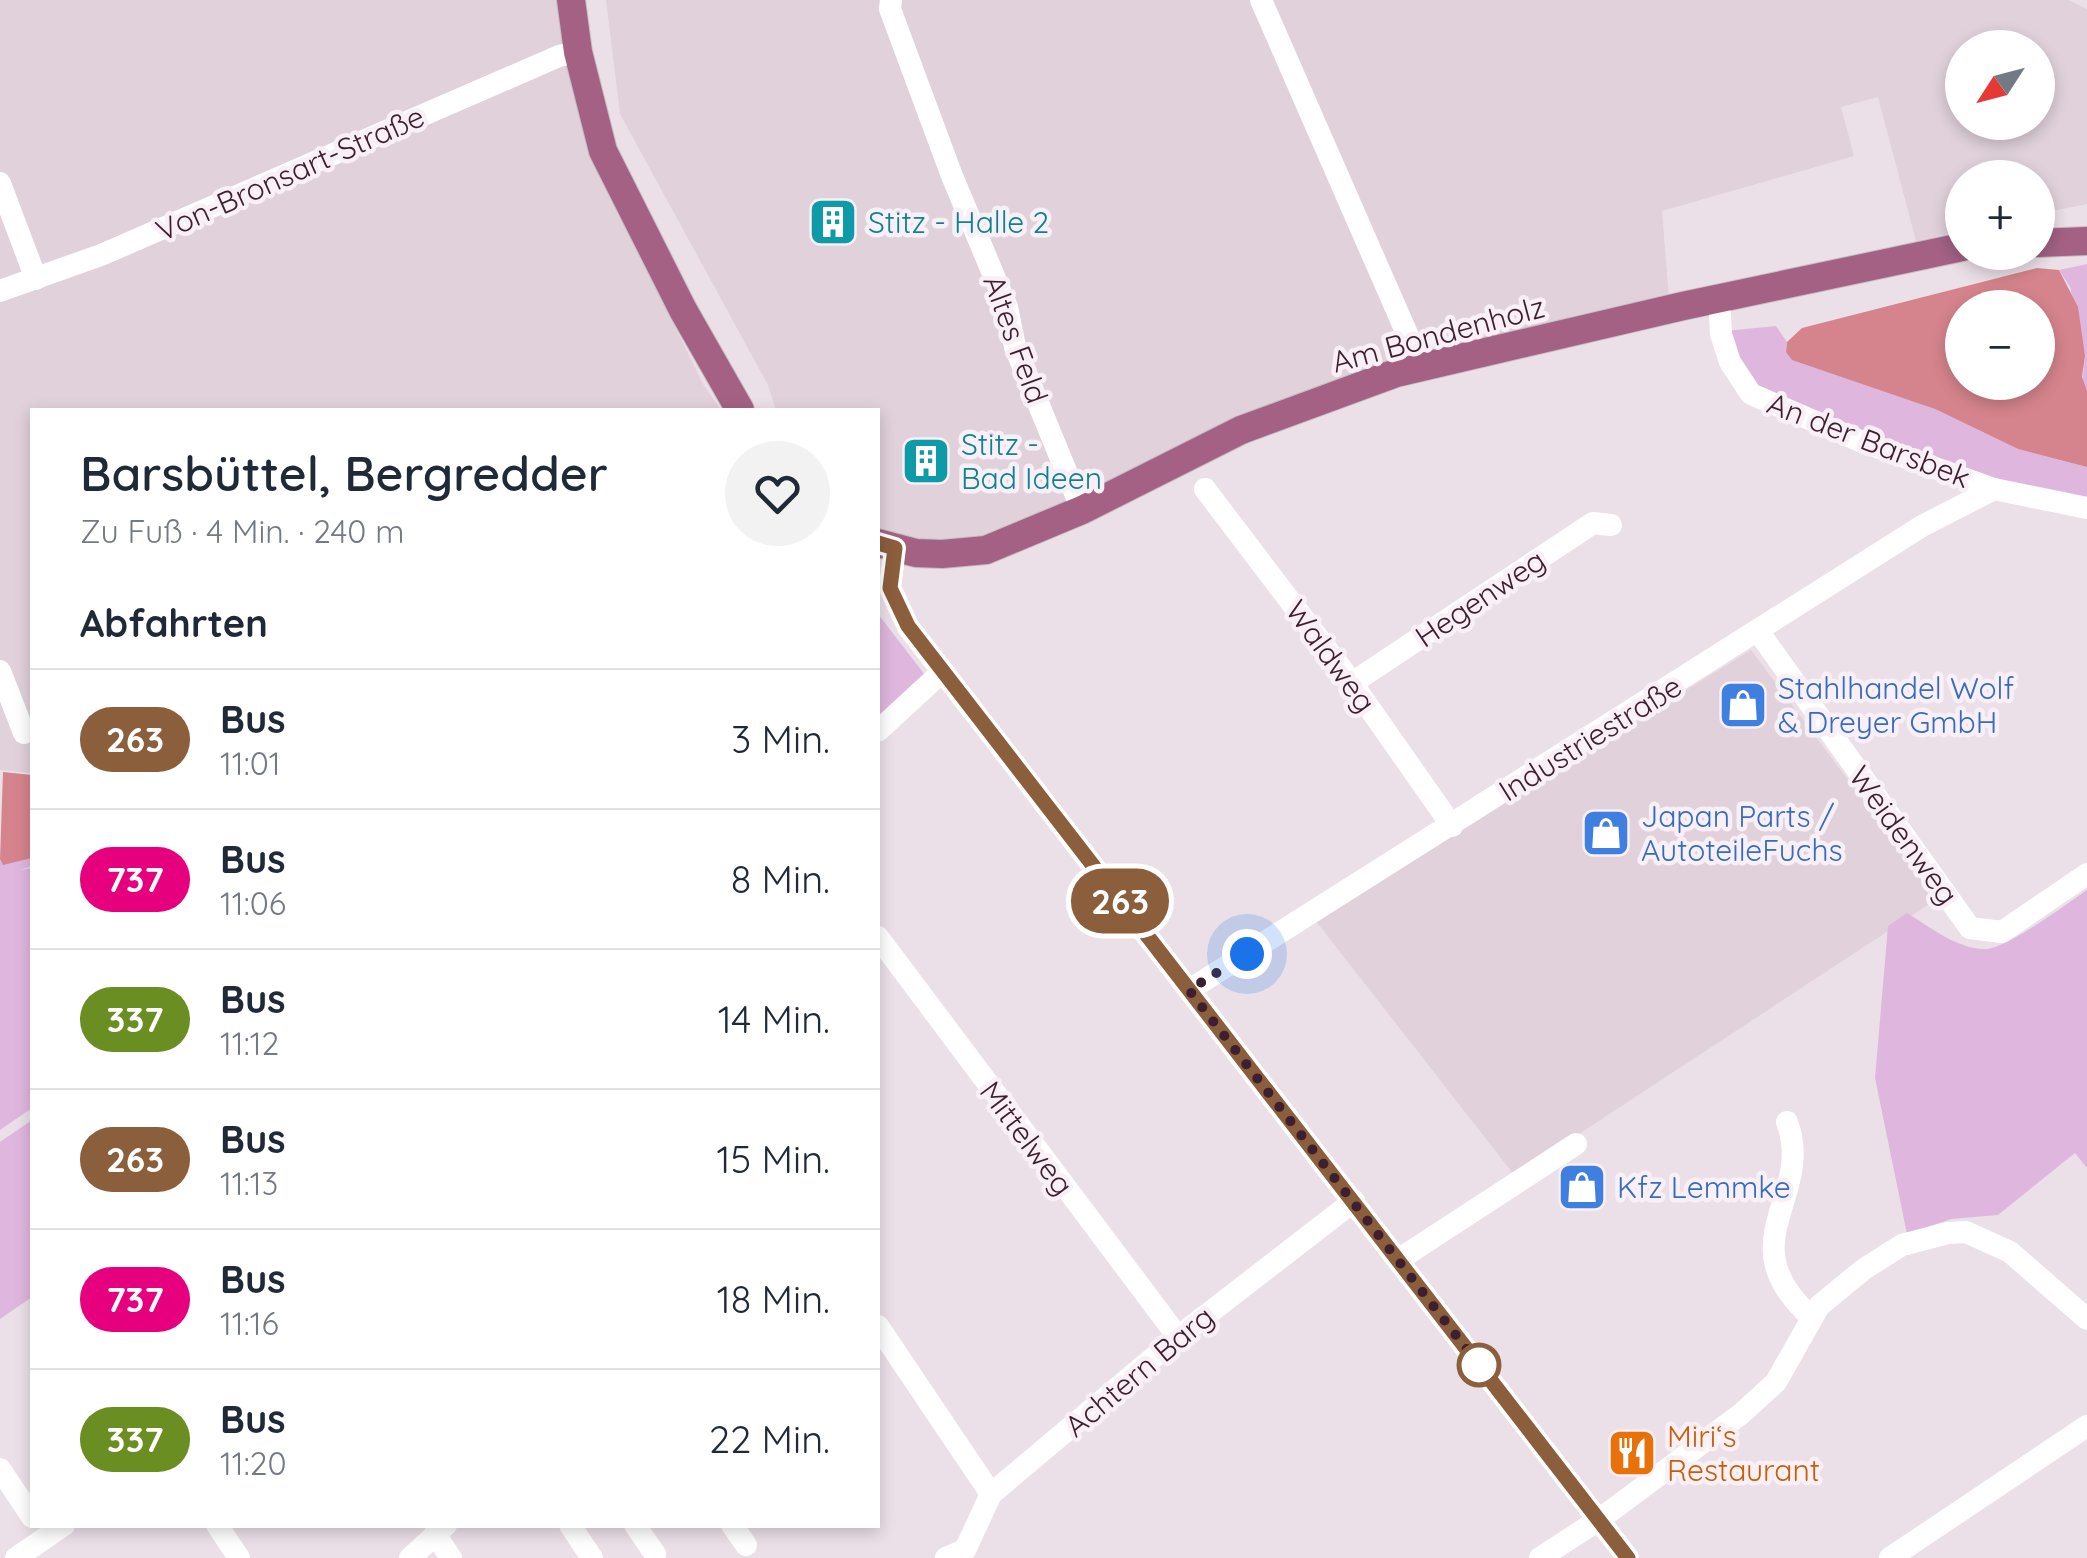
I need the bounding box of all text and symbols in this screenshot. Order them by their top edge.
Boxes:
north arrow [1945,30,2055,140]
map controls [1945,30,2055,400]
street label: Von-Bronsart-Straße [150,97,430,249]
button: + [1945,160,2055,270]
building icon: Stitz - Halle 2 [807,196,859,248]
place label: Stitz - Halle 2 [868,203,1049,241]
street label: Altes Feld [975,270,1057,408]
street label: Am Bondenholz [1327,287,1549,381]
button: − [1945,290,2055,400]
street label: An der Barsbek [1762,384,1976,496]
place label: Stitz - Bad Ideen [961,425,1102,497]
building icon: Stitz - Bad Ideen [900,435,952,487]
button: heart [725,441,830,546]
text: Barsbüttel, Bergredder [80,443,608,503]
text: Zu Fuß · 4 Min. · 240 m [80,511,404,551]
street label: Hegenweg [1408,541,1552,655]
street label: Waldweg [1277,592,1385,720]
text: Abfahrten [80,599,268,647]
street label: Industriestraße [1492,667,1688,809]
place label: Stahlhandel Wolf & Dreyer GmbH [1778,669,2014,741]
shop icon: Stahlhandel Wolf & Dreyer GmbH [1717,679,1769,731]
text: Bus [220,695,286,743]
text: 3 Min. [731,715,830,763]
text: 263 [106,717,164,761]
text: 11:01 [220,743,281,783]
street label: Weidenweg [1841,758,1967,912]
place label: Japan Parts / AutoteileFuchs [1641,797,1843,869]
shop icon: Japan Parts / AutoteileFuchs [1580,807,1632,859]
text: Bus [220,835,286,883]
text: 8 Min. [731,855,830,903]
text: 737 [106,857,164,901]
line badge: 263 [1062,868,1178,934]
text: 263 [1091,879,1149,923]
text: 11:06 [220,883,286,923]
your location [1222,929,1272,979]
text: Bus [220,975,286,1023]
text: 14 Min. [718,995,830,1043]
text: 337 [107,997,163,1041]
text: 11:12 [220,1023,279,1063]
street label: Mittelweg [972,1073,1082,1203]
text: Bus [220,1115,286,1163]
text: 15 Min. [716,1135,830,1183]
text: 263 [106,1137,164,1181]
shop icon: Kfz Lemmke [1556,1161,1608,1213]
text: 11:13 [220,1163,278,1203]
place label: Kfz Lemmke [1617,1168,1791,1206]
text: Bus [220,1255,286,1303]
text: 18 Min. [717,1275,830,1323]
text: 737 [106,1277,164,1321]
street label: Achtern Barg [1056,1297,1222,1445]
text: 11:16 [220,1303,279,1343]
unlabelled marker [1458,1344,1500,1386]
text: Bus [220,1395,286,1443]
text: 22 Min. [709,1415,830,1463]
text: 337 [107,1417,163,1461]
place label: Miri‘s Restaurant [1667,1417,1820,1489]
restaurant icon: Miri‘s Restaurant [1606,1427,1658,1479]
text: 11:20 [220,1443,286,1483]

